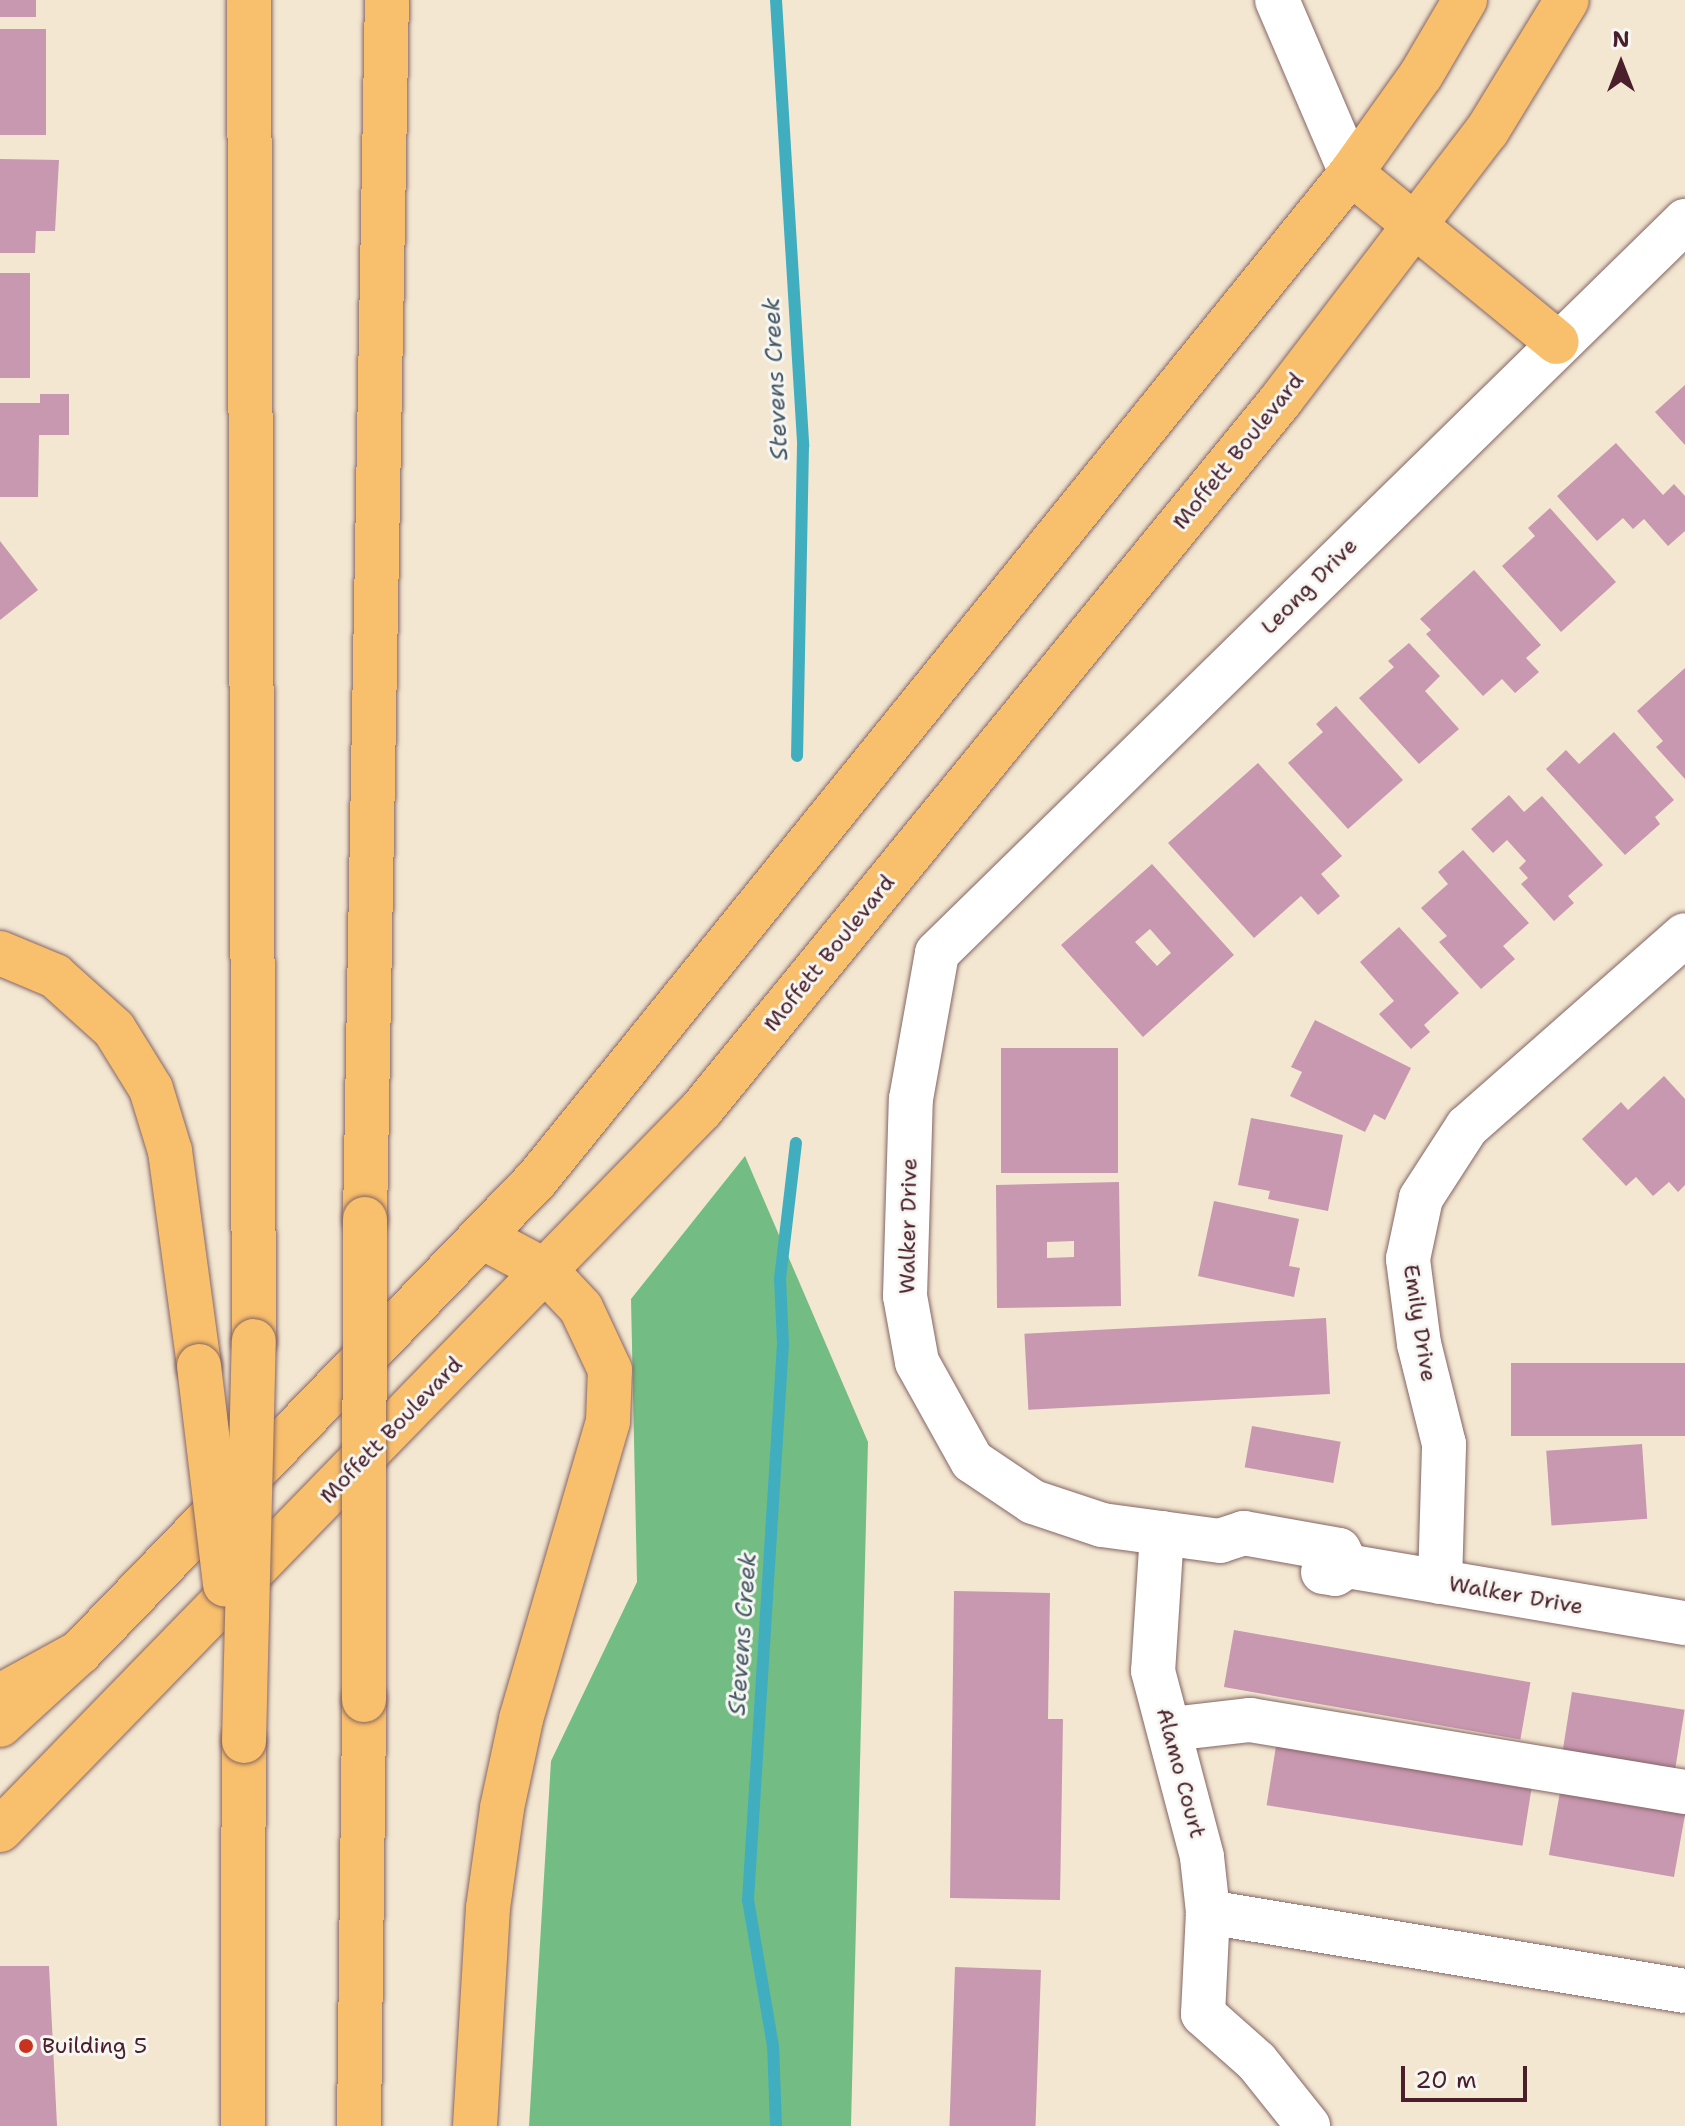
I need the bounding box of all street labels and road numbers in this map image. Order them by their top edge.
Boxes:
street label: Moffett Boulevard [1167,367,1309,535]
street label: Leong Drive [1255,532,1363,640]
street label: Moffett Boulevard [758,869,900,1037]
street label: Walker Drive [894,1158,922,1294]
street label: Emily Drive [1398,1262,1442,1384]
street label: Moffett Boulevard [314,1351,468,1509]
street label: Walker Drive [1447,1570,1585,1620]
street label: Alamo Court [1151,1705,1211,1841]

